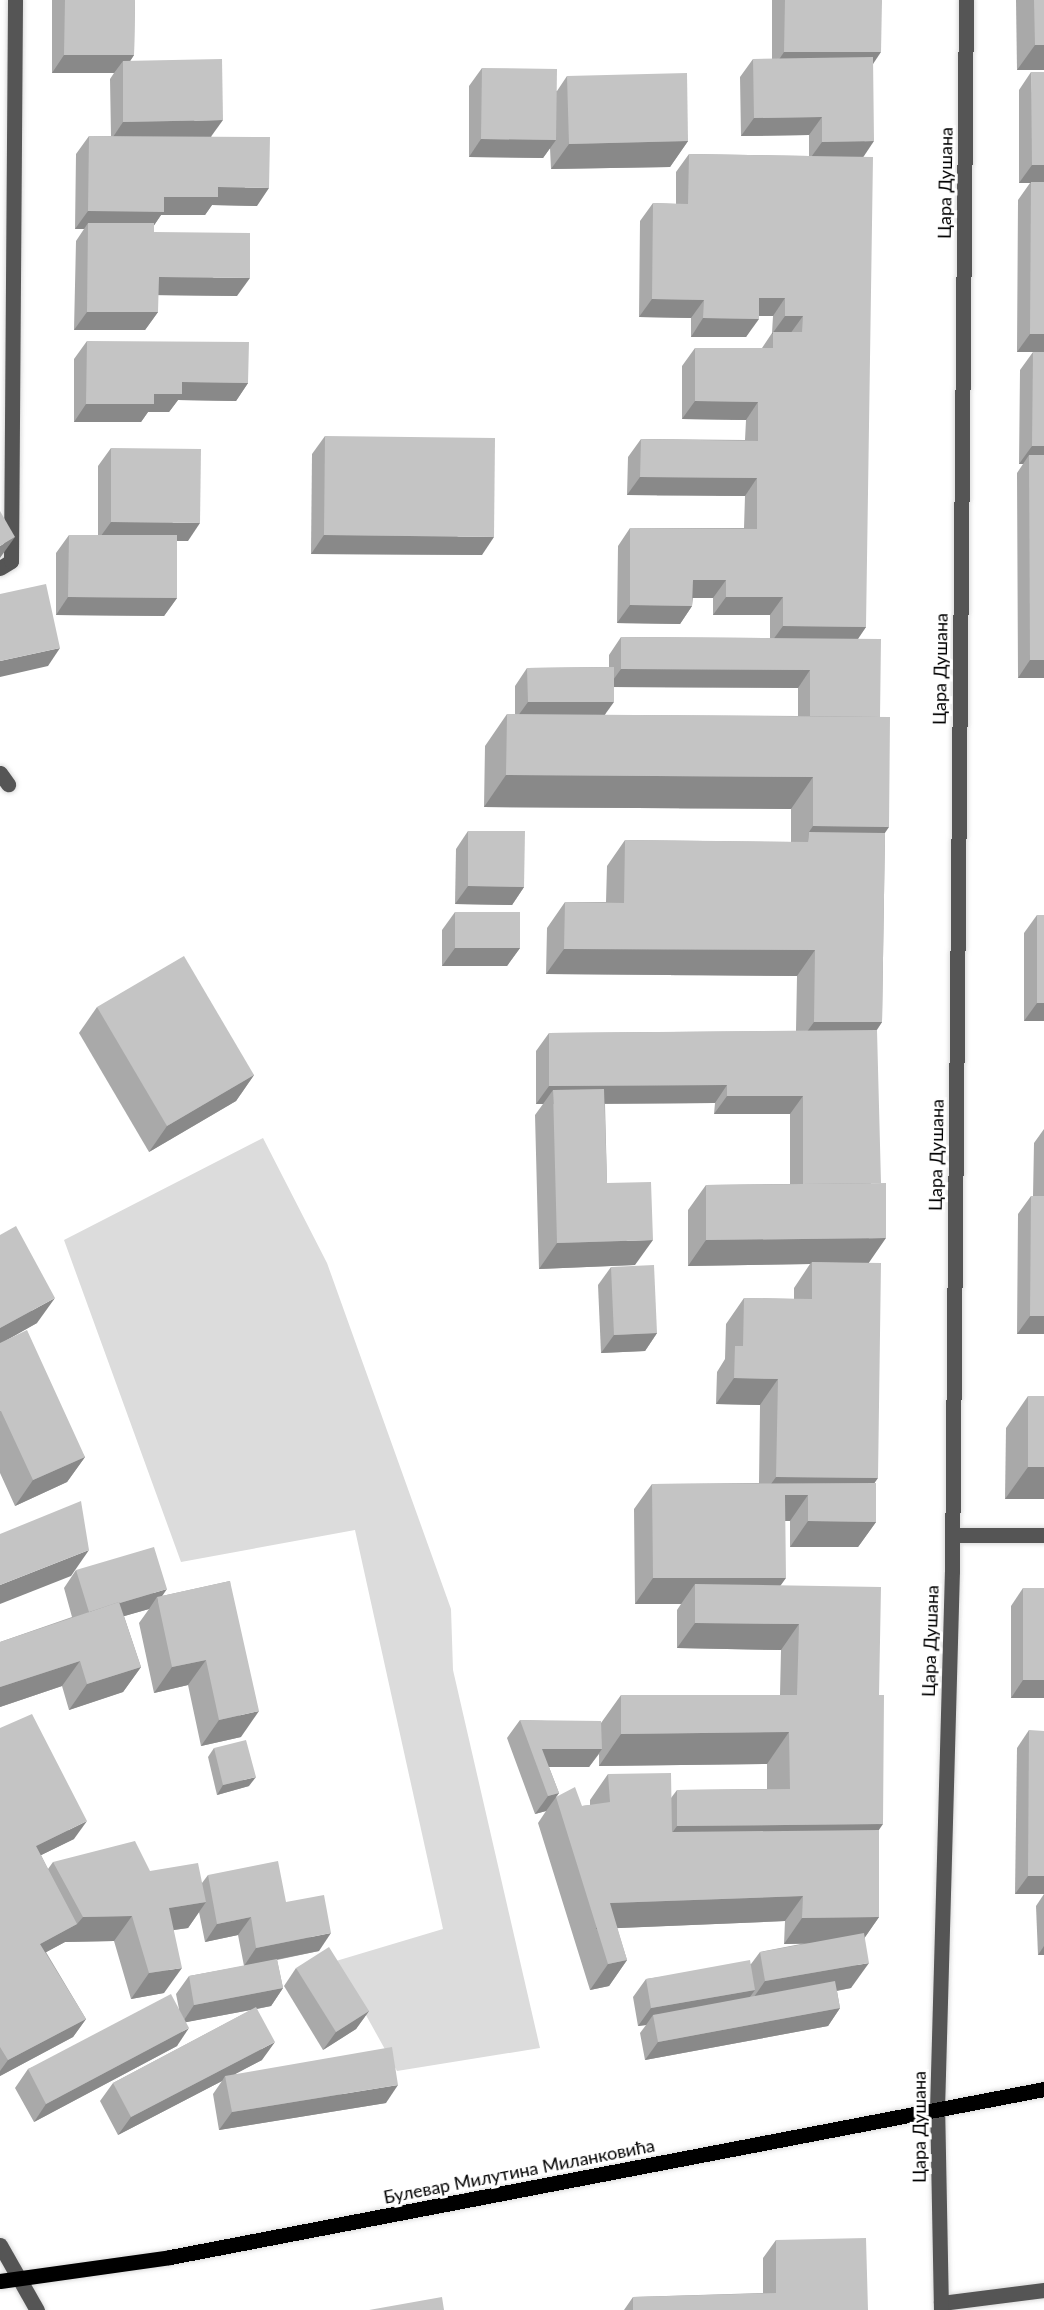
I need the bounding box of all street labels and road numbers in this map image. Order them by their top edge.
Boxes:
street label: Цара Душана [933,127,957,239]
street label: Цара Душана [928,613,952,725]
street label: Цара Душана [924,1099,948,1211]
street label: Цара Душана [917,1585,943,1697]
street label: Цара Душана [908,2071,930,2183]
street label: Булевар Милутина Миланковића [382,2134,656,2208]

